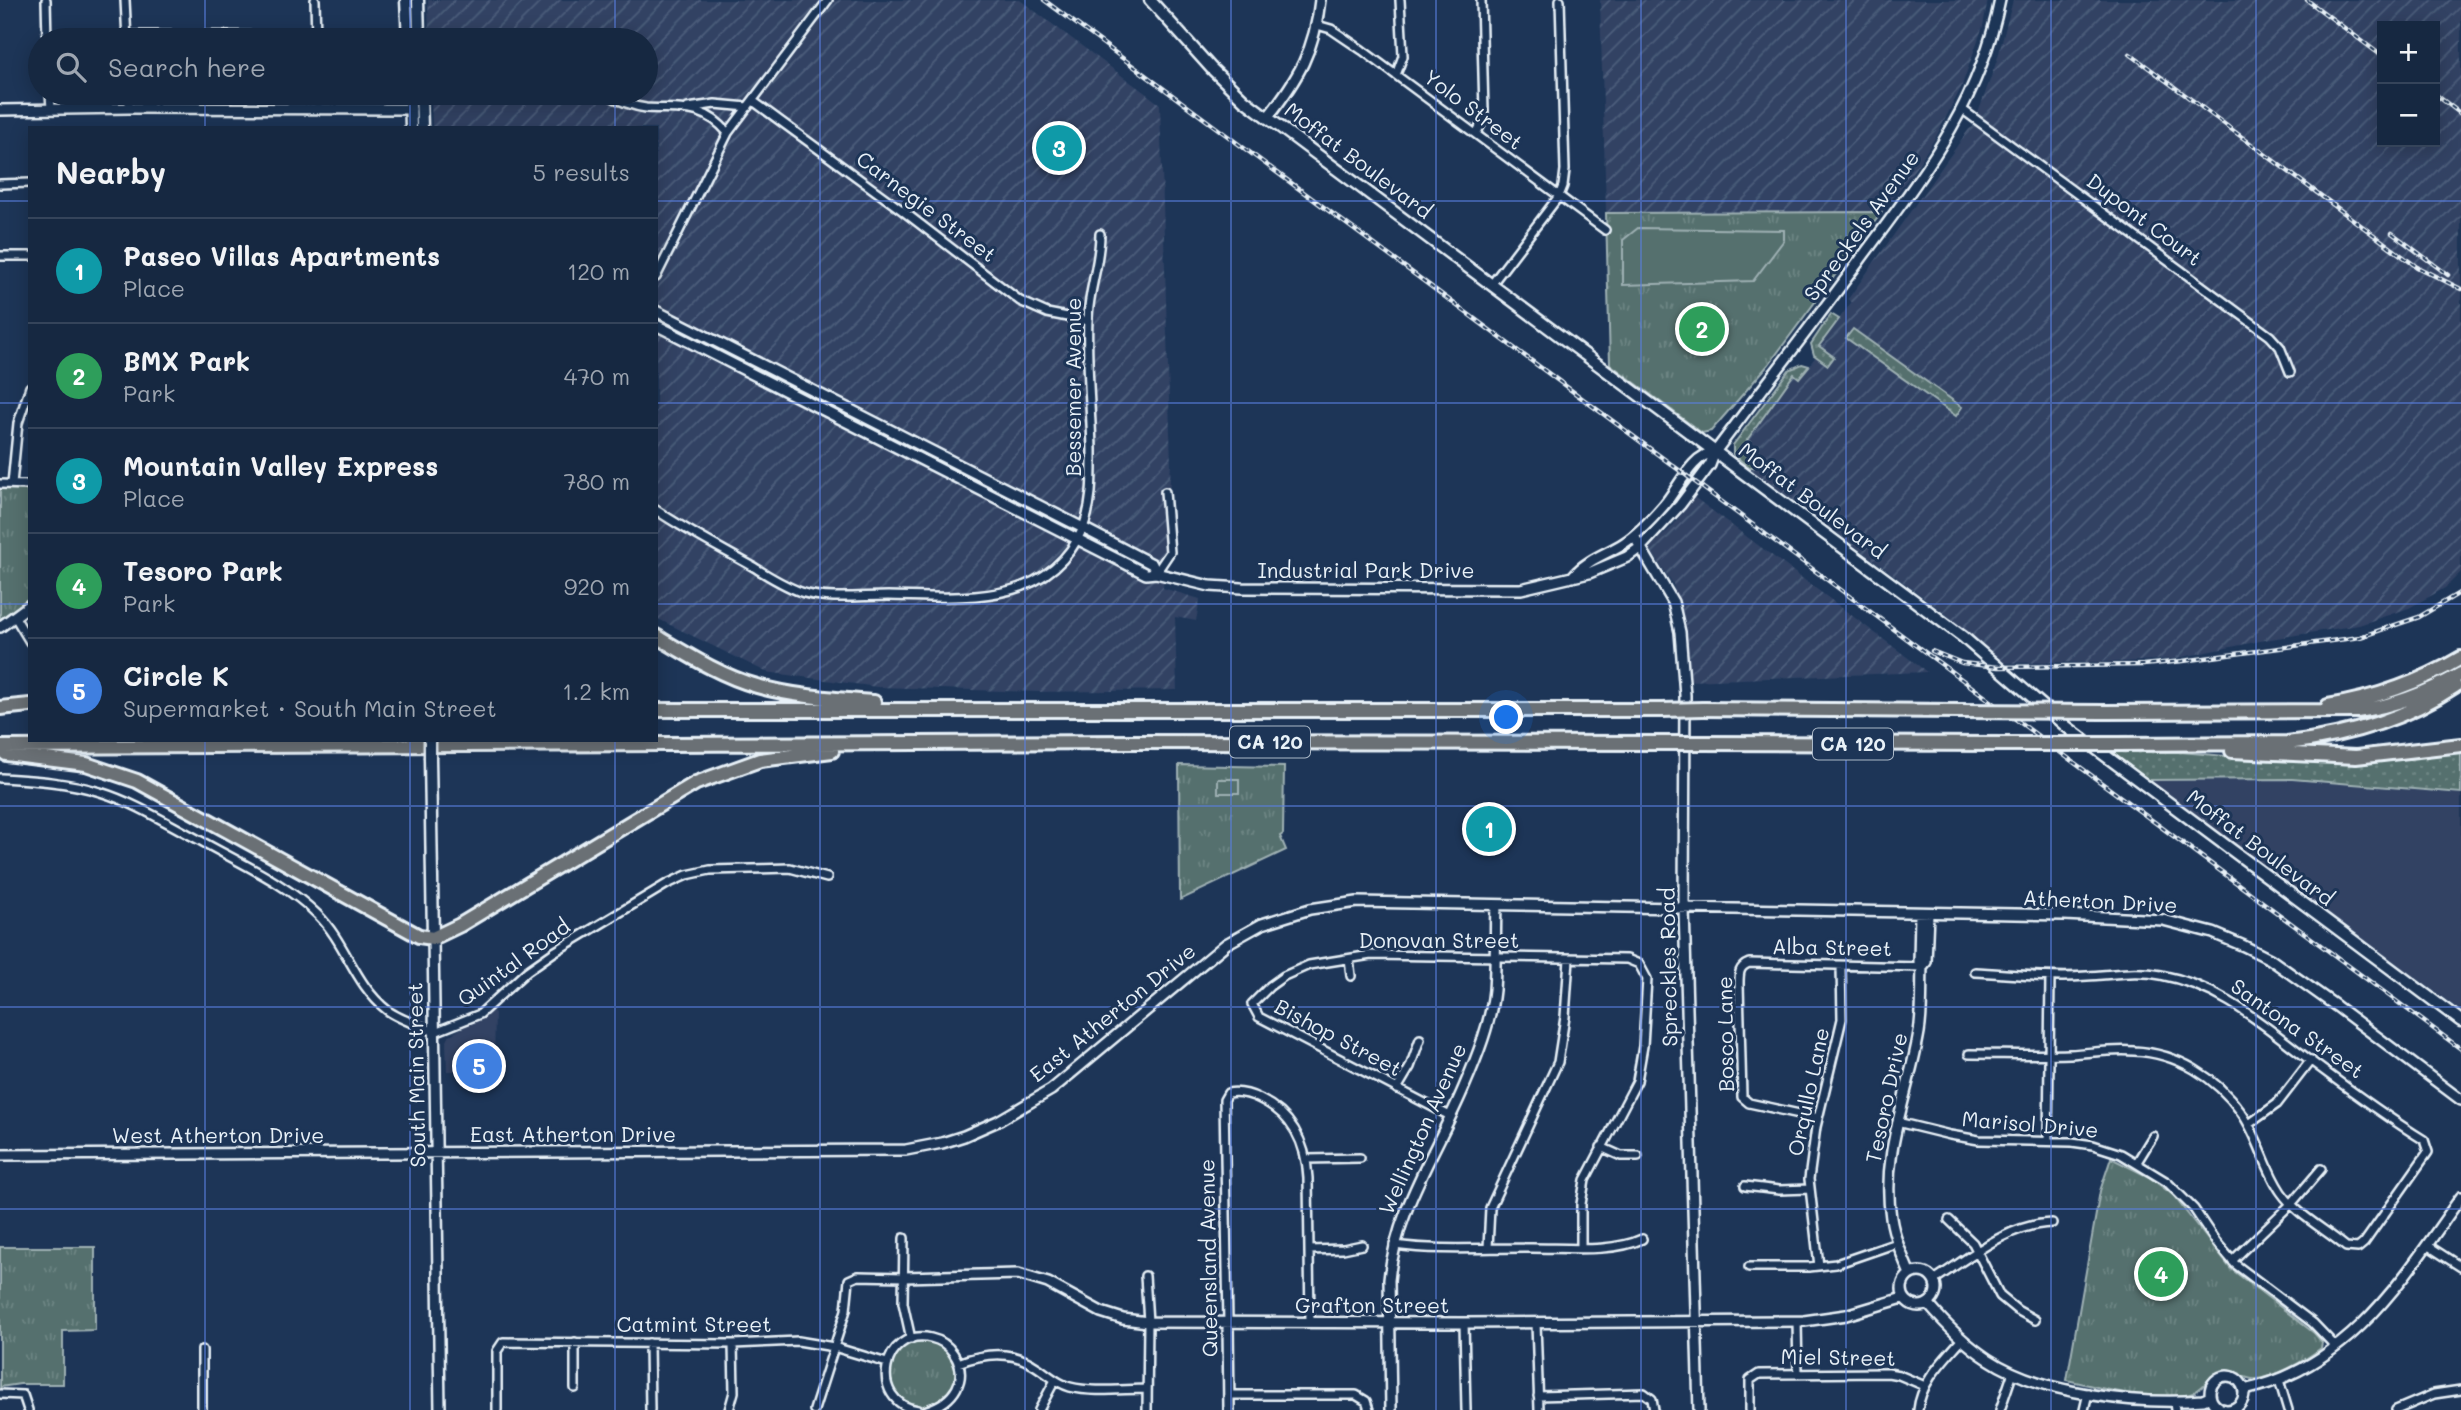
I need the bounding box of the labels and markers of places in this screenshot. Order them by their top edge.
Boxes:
pin: 3 [1036,122,1082,174]
pin: 2 [1679,303,1725,355]
pin: 1 [1466,803,1512,855]
pin: 5 [456,1040,502,1092]
pin: 4 [2138,1248,2184,1300]

